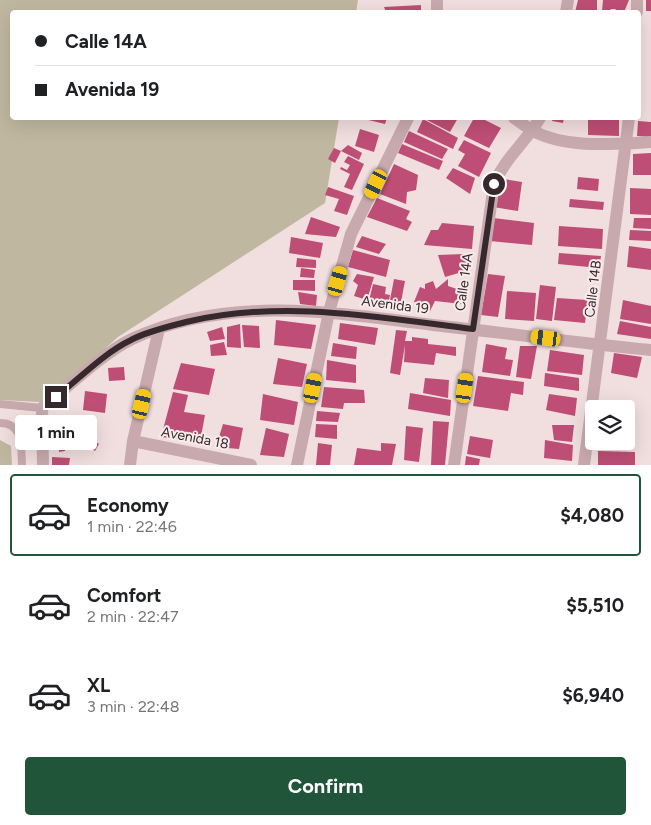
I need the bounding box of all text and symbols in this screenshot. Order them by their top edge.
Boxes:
text: Calle 14A [65,30,147,53]
text: Avenida 19 [65,78,159,101]
car [362,167,389,201]
route start [483,173,505,195]
street label: Calle 14A [452,251,477,312]
street label: Calle 14B [581,259,605,319]
car [326,265,349,297]
street label: Avenida 19 [360,292,430,318]
car [530,329,561,347]
car [302,372,323,404]
car [455,372,474,404]
route end [45,386,67,408]
car [131,388,152,420]
map controls [585,400,635,450]
button: layers [585,400,635,450]
callout: 1 min [15,414,97,450]
text: 1 min [37,423,75,442]
street label: Avenida 18 [160,423,230,453]
icon: car [27,493,72,538]
text: Economy [87,494,169,517]
text: $4,080 [560,504,624,527]
text: 1 min · 22:46 [87,517,177,536]
icon: car [27,583,72,628]
text: Comfort [87,584,162,607]
text: $5,510 [566,594,624,617]
text: 2 min · 22:47 [87,607,179,626]
icon: car [27,673,72,718]
text: XL [87,674,110,697]
text: $6,940 [562,684,624,707]
text: 3 min · 22:48 [87,697,180,716]
button: Confirm [25,757,626,815]

